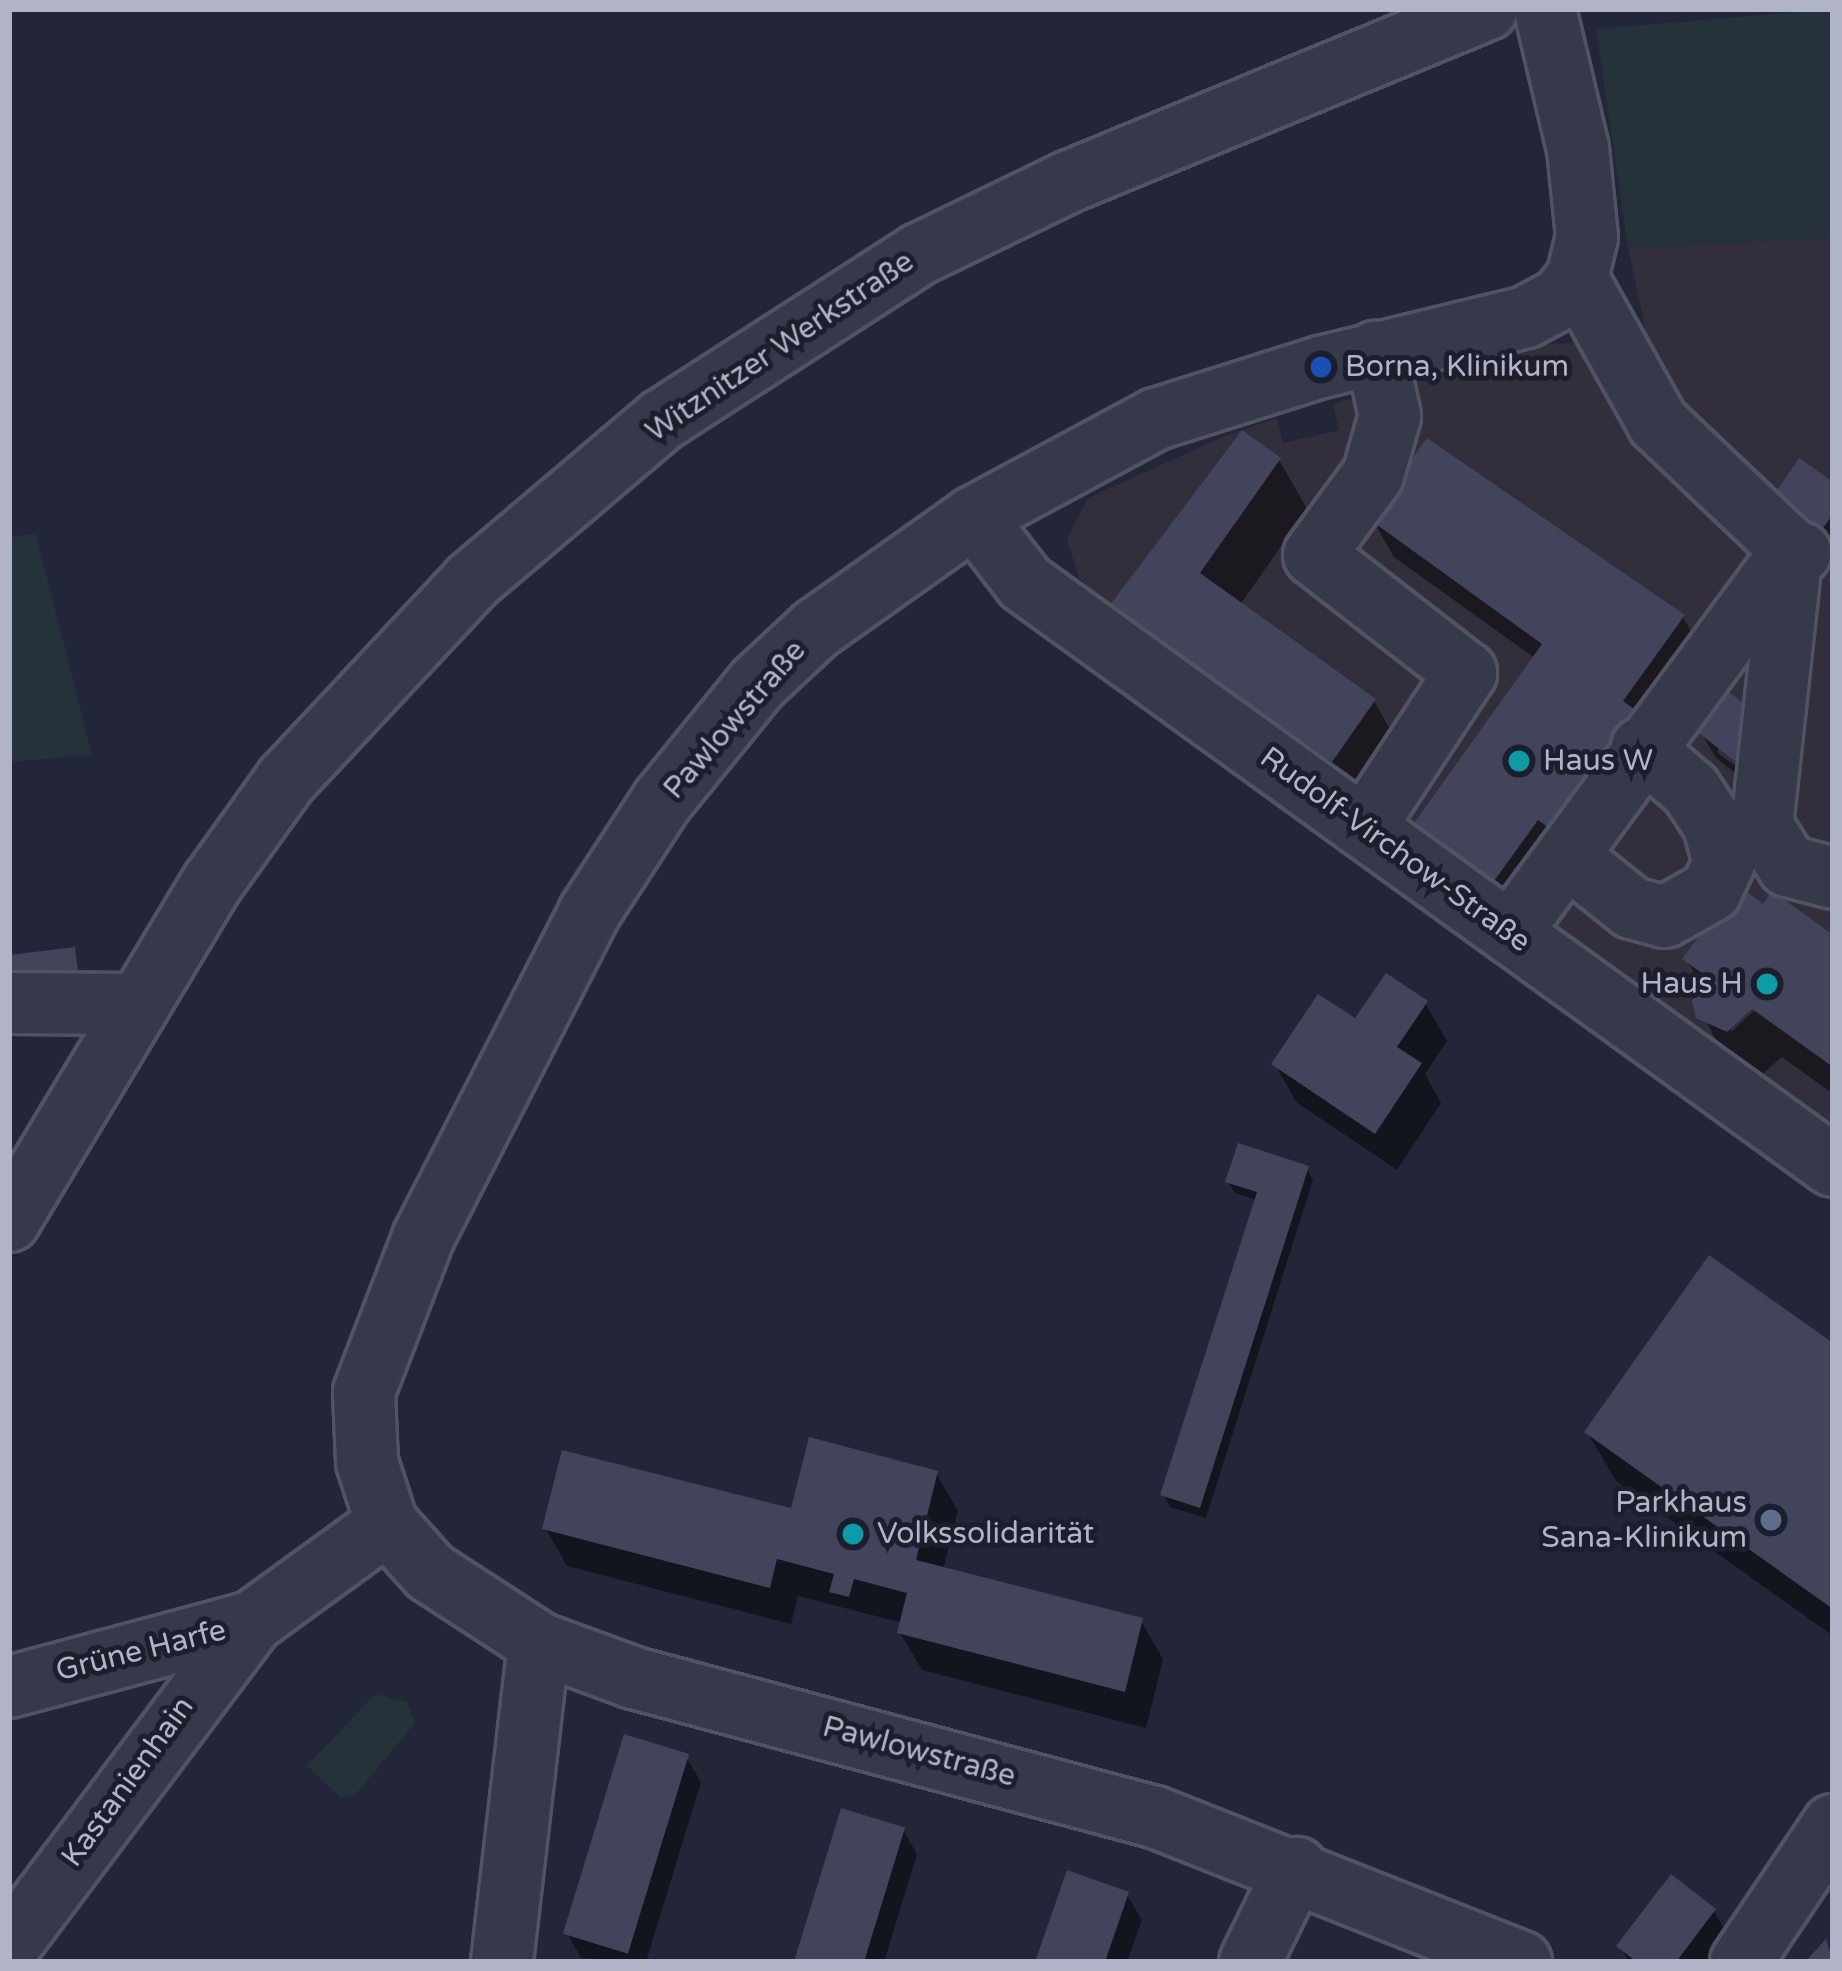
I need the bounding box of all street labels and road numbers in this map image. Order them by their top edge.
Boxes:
street label: Witznitzer Werkstraße [639,244,921,450]
street label: Pawlowstraße [656,633,814,807]
street label: Rudolf-Virchow-Straße [1253,740,1537,960]
street label: Grüne Harfe [52,1612,230,1690]
street label: Kastanienhain [54,1690,202,1874]
street label: Pawlowstraße [819,1709,1019,1795]

